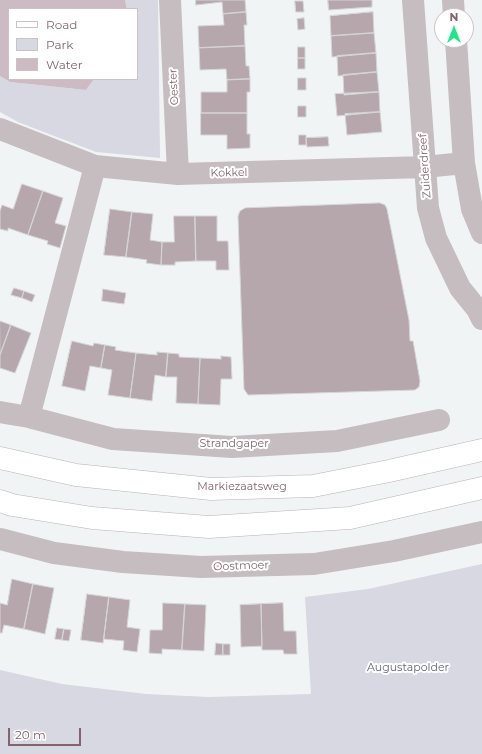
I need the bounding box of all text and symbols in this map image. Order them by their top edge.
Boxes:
legend [8,8,138,80]
north arrow [434,8,474,48]
text: N [450,10,458,24]
text: Road [46,17,77,32]
text: Park [46,37,73,52]
text: Water [46,57,82,72]
street label: Oester [166,68,182,106]
street label: Zuiderdreef [416,133,434,199]
street label: Kokkel [210,166,248,180]
street label: Strandgaper [199,437,269,451]
street label: Markiezaatsweg [197,480,287,494]
street label: Oostmoer [213,558,269,574]
park label: Augustapolder [367,661,449,675]
scale bar [10,720,83,746]
text: 20 m [15,727,46,742]

